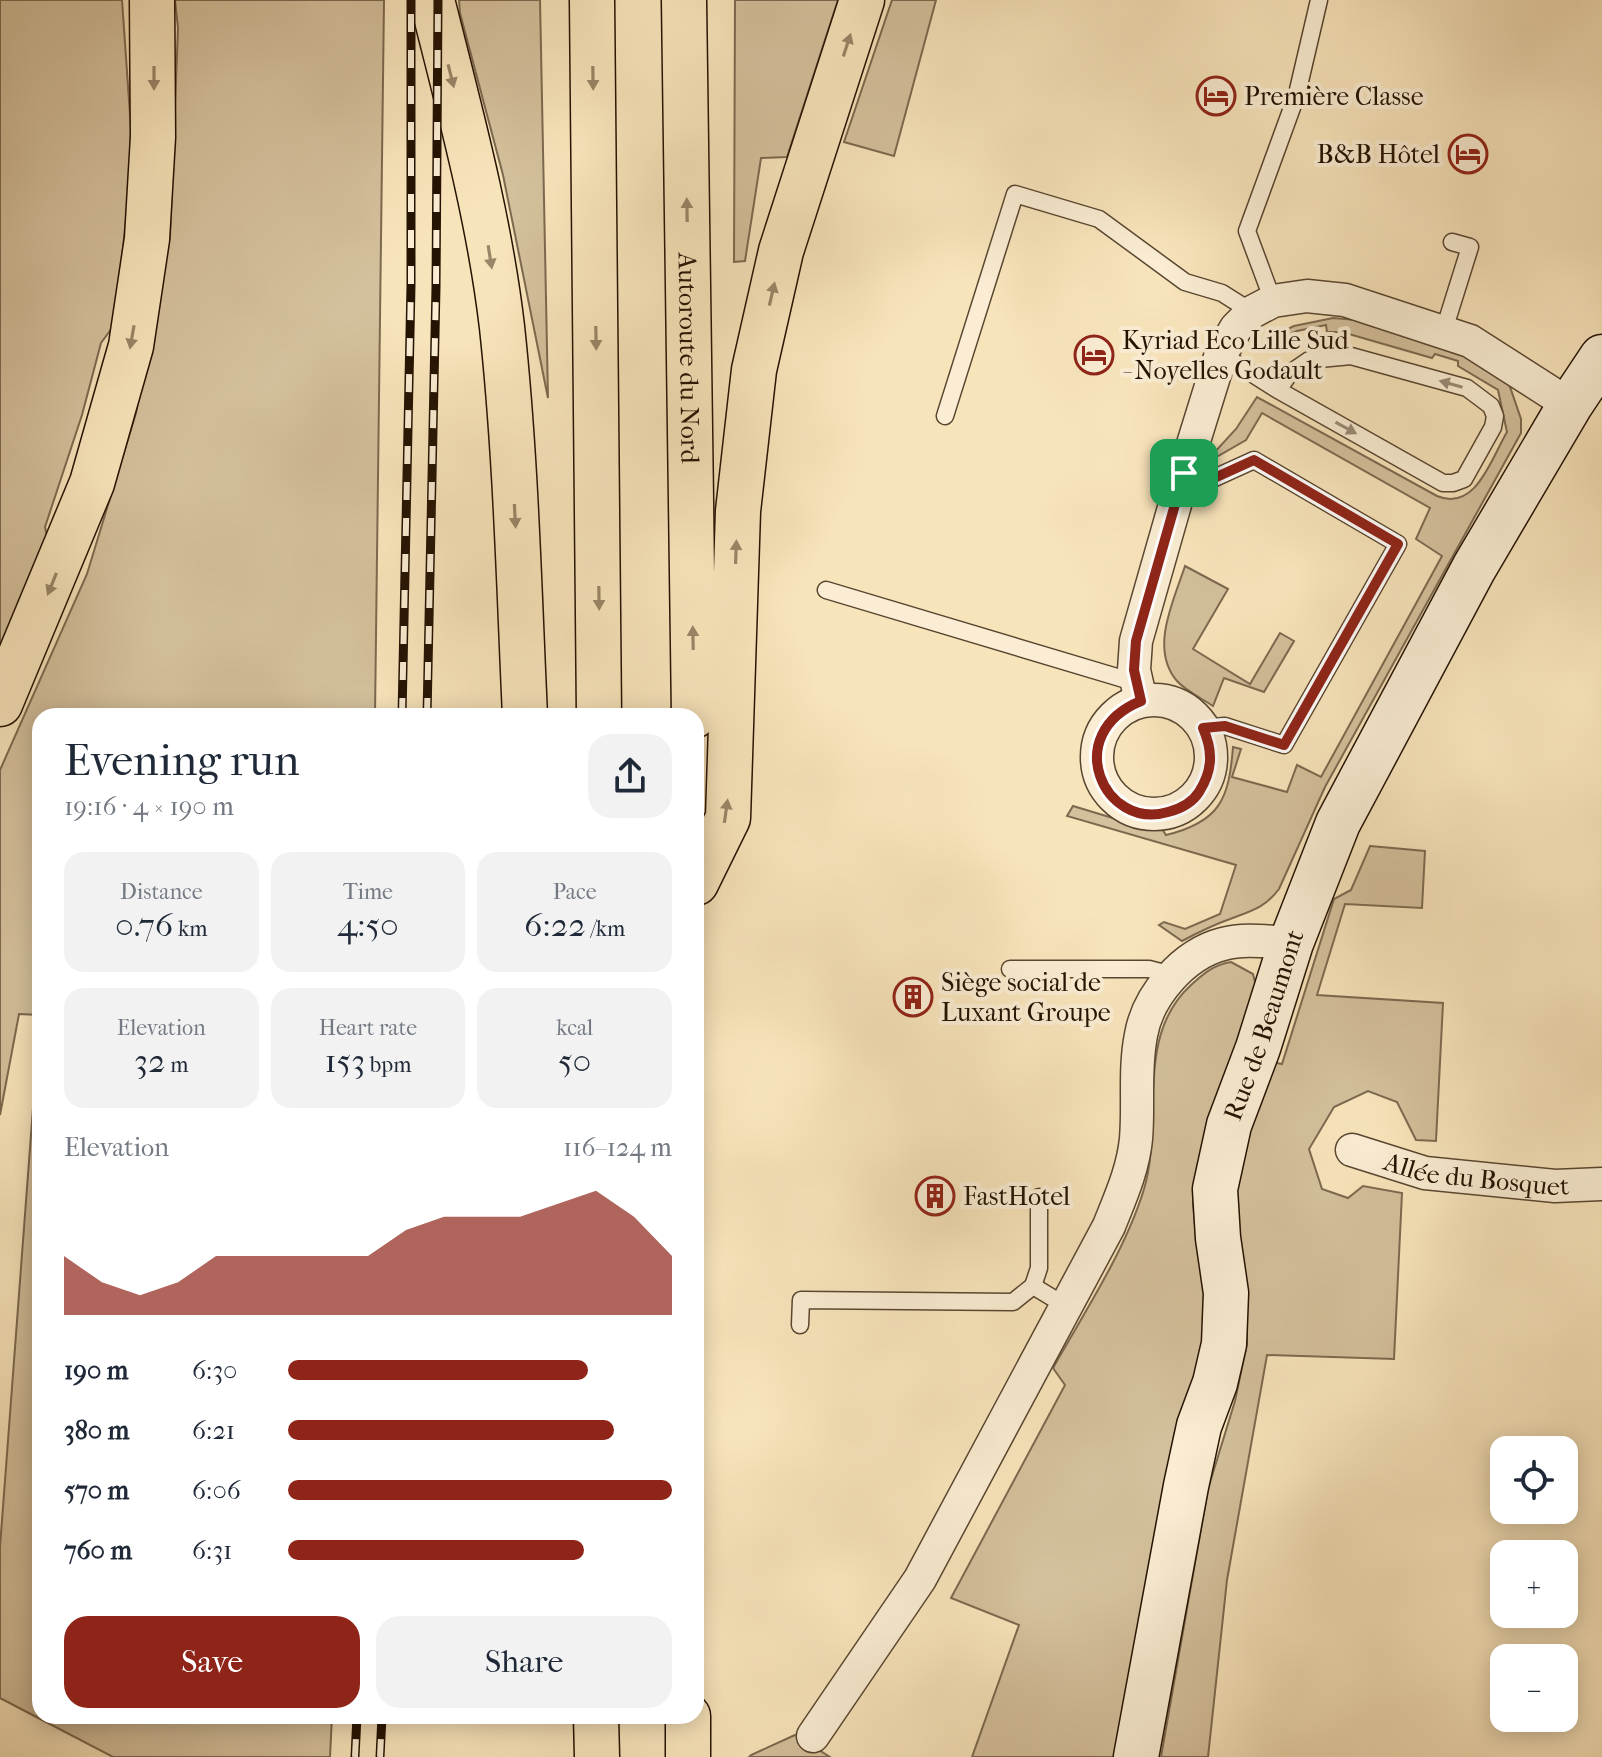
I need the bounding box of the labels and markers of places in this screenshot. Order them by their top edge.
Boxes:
hotel icon: Première Classe [1195,75,1237,117]
place label: Première Classe [1244,81,1424,112]
hotel icon: B&B Hôtel [1447,133,1489,175]
place label: B&B Hôtel [1317,139,1440,170]
place label: Kyriad Eco Lille Sud - Noyelles Godault [1122,325,1349,386]
hotel icon: Kyriad Eco Lille Sud - Noyelles Godault [1073,334,1115,376]
pin [1150,439,1218,507]
place label: Siège social de Luxant Groupe [941,967,1111,1028]
building icon: Siège social de Luxant Groupe [892,976,934,1018]
building icon: FastHotel [914,1175,956,1217]
place label: FastHotel [963,1181,1070,1212]

